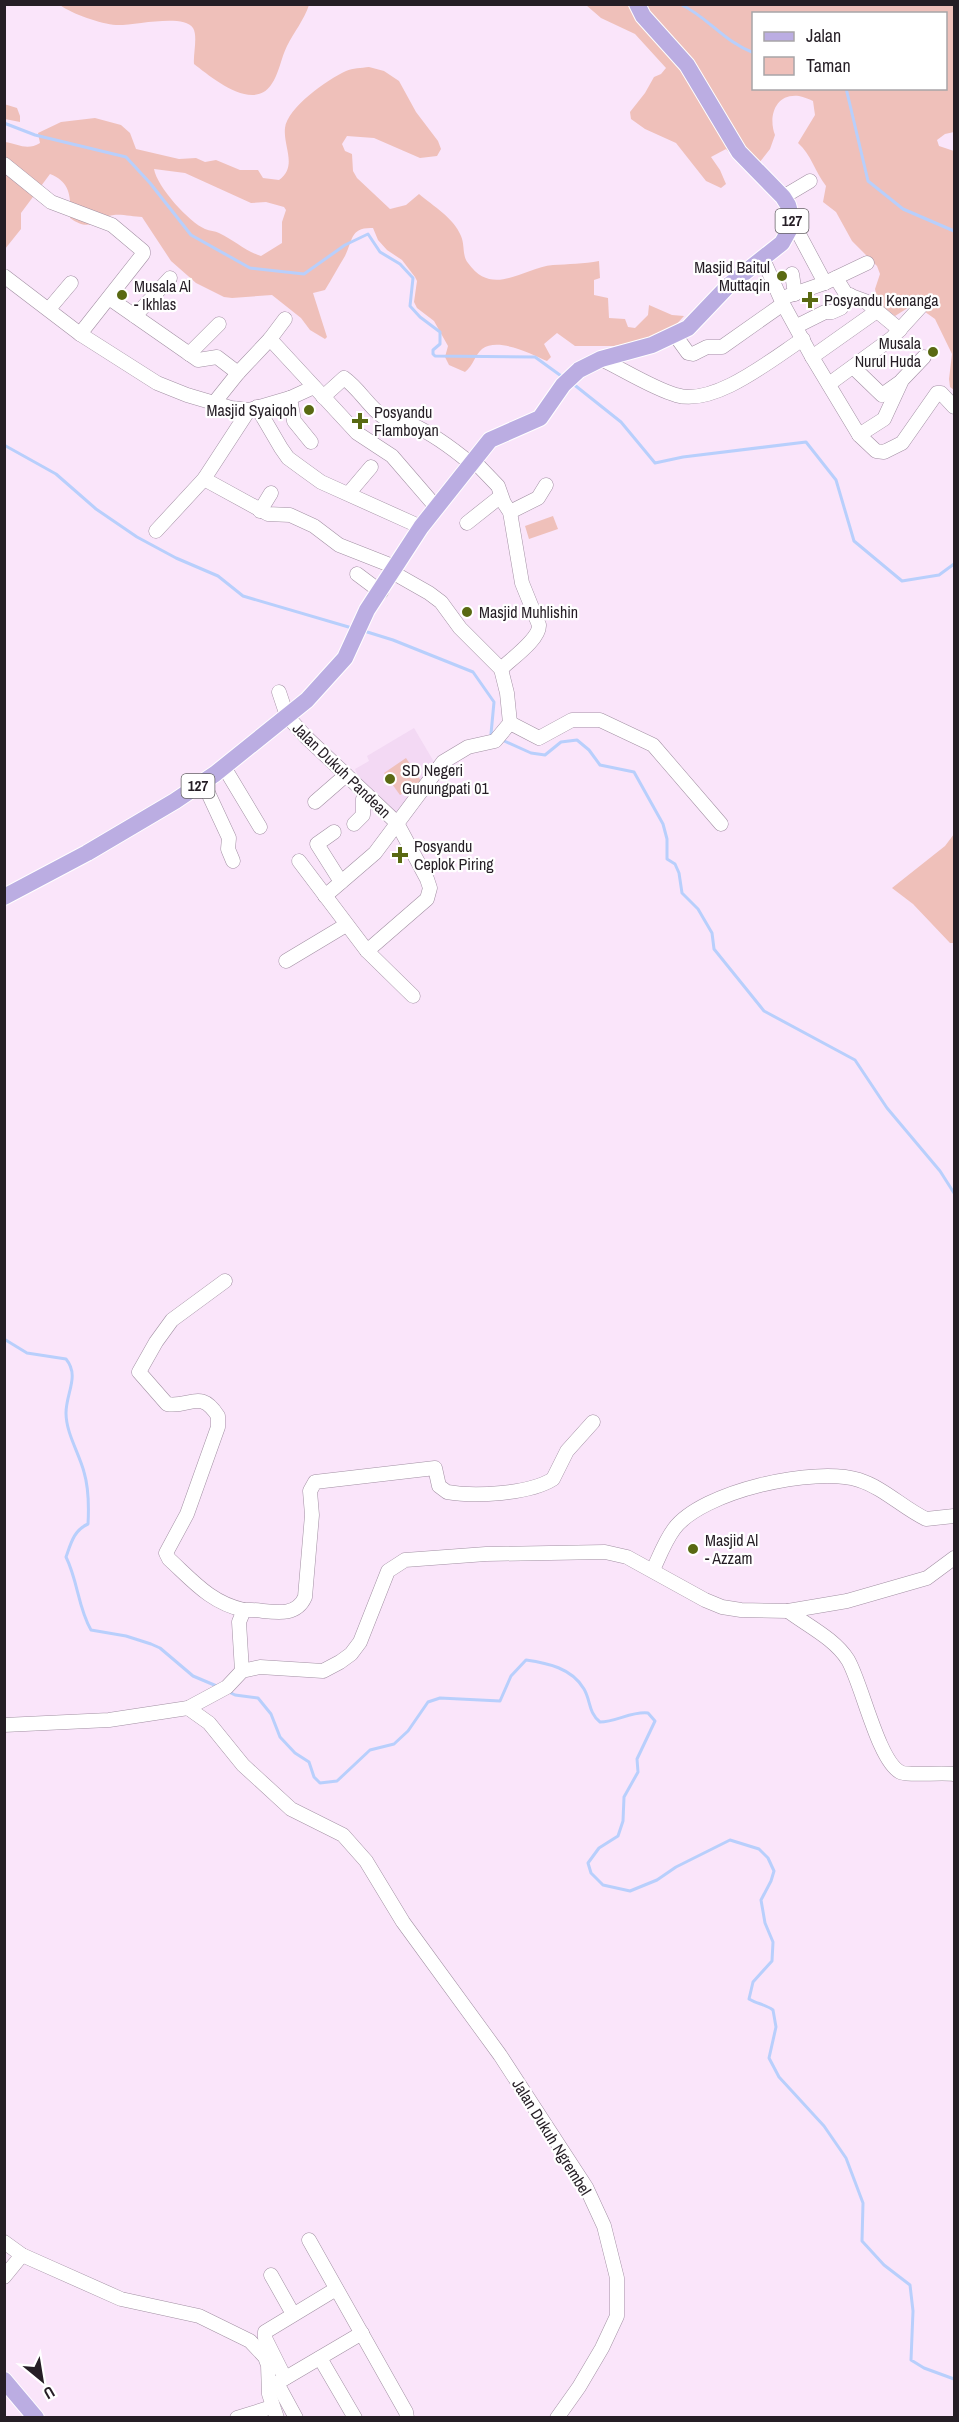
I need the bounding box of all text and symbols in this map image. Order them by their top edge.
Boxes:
legend [752,12,947,90]
text: Jalan [806,23,841,48]
text: Taman [806,53,851,78]
road number: 127 [776,209,808,233]
place label: Masjid Baitul Muttaqin [694,256,770,296]
marker: Masjid Baitul Muttaqin [775,269,789,283]
place label: Musala Al - Ikhlas [134,275,191,315]
marker: Musala Al - Ikhlas [115,288,129,302]
place label: Posyandu Kenanga [824,289,939,311]
marker: Posyandu Kenanga [801,291,819,309]
place label: Musala Nurul Huda [855,332,922,372]
marker: Musala Nurul Huda [926,345,940,359]
place label: Masjid Syaiqoh [207,399,297,421]
place label: Posyandu Flamboyan [374,401,439,441]
marker: Masjid Syaiqoh [302,403,316,417]
marker: Posyandu Flamboyan [351,412,369,430]
place label: Masjid Muhlishin [479,601,578,623]
marker: Masjid Muhlishin [460,605,474,619]
street label: Jalan Dukuh Pandean [288,717,396,823]
place label: SD Negeri Gunungpati 01 [402,759,490,799]
marker: SD Negeri Gunungpati 01 [383,772,397,786]
road number: 127 [182,774,214,798]
place label: Posyandu Ceplok Piring [414,835,494,875]
marker: Posyandu Ceplok Piring [391,846,409,864]
place label: Masjid Al - Azzam [705,1529,758,1569]
marker: Masjid Al - Azzam [686,1542,700,1556]
street label: Jalan Dukuh Ngrembel [507,2075,597,2199]
north arrow [12,2350,72,2410]
text: U [40,2381,59,2405]

